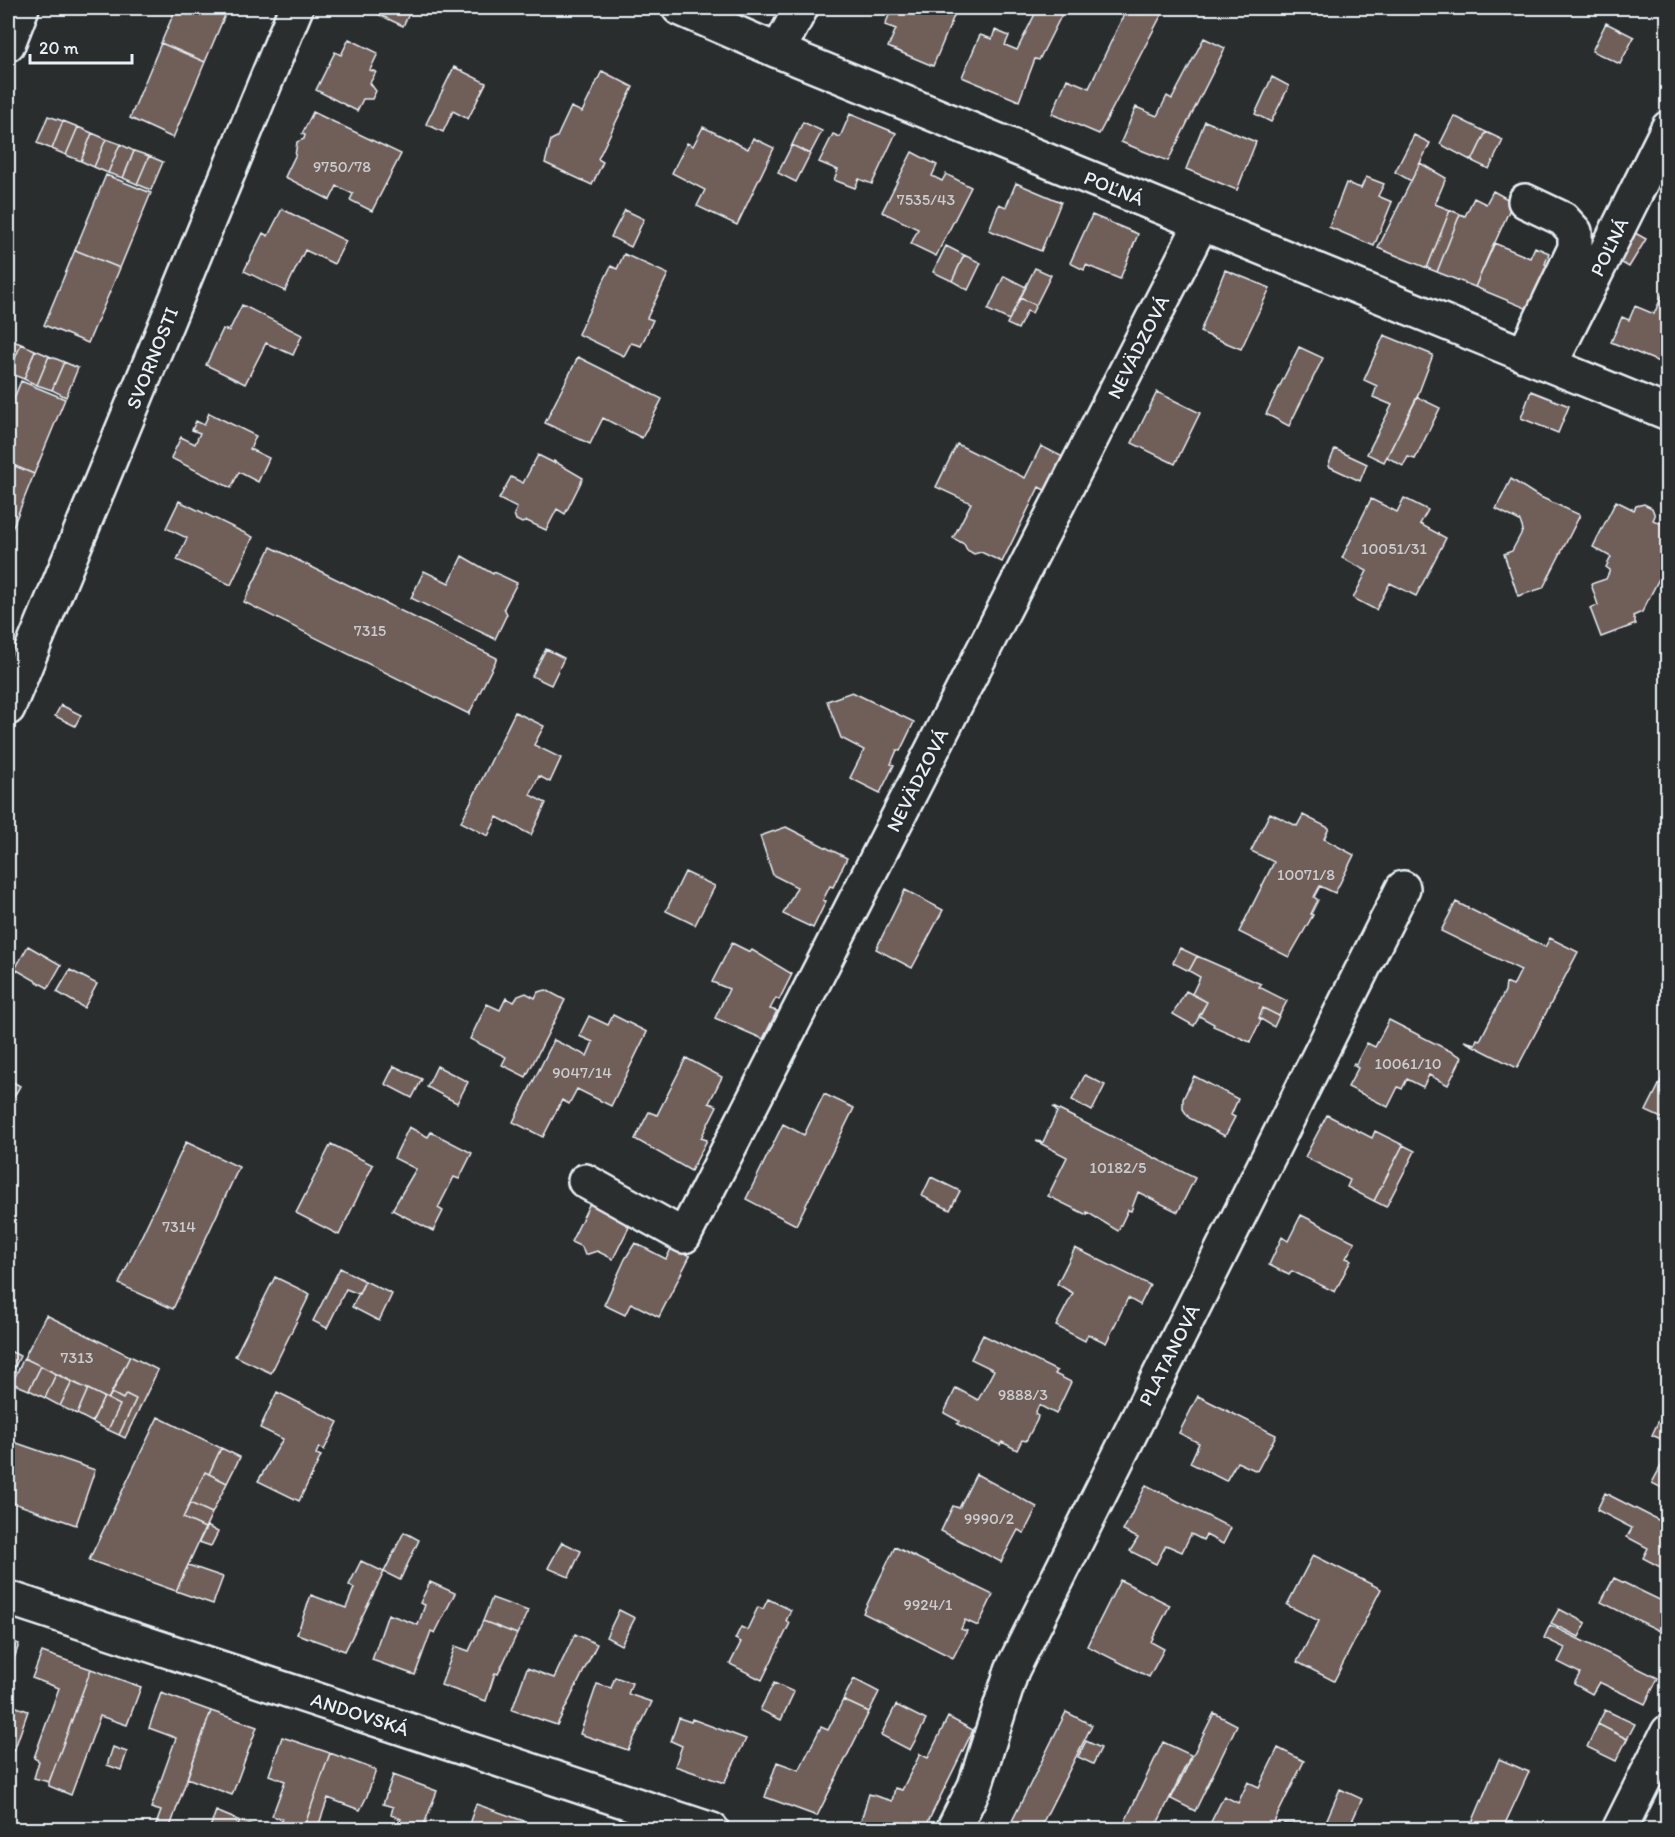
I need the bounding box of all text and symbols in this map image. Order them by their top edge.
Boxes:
scale bar [30,27,132,65]
text: 20 m [39,37,79,59]
house number: 9750/78 [313,157,371,176]
street label: POĽNÁ [1081,165,1148,211]
house number: 7535/43 [897,190,956,209]
street label: POĽNÁ [1585,214,1634,280]
street label: NEVÄDZOVÁ [1102,291,1174,403]
street label: SVORNOSTI [121,304,183,412]
house number: 10051/31 [1361,539,1427,558]
house number: 7315 [354,621,386,640]
street label: NEVÄDZOVÁ [881,724,953,836]
house number: 10071/8 [1277,865,1335,884]
house number: 10061/10 [1374,1054,1442,1073]
house number: 9047/14 [552,1063,612,1082]
house number: 10182/5 [1089,1158,1147,1177]
house number: 7314 [162,1217,196,1236]
street label: PLATANOVÁ [1133,1300,1205,1410]
house number: 7313 [61,1348,94,1367]
house number: 9888/3 [998,1385,1048,1404]
house number: 9990/2 [964,1509,1015,1528]
house number: 9924/1 [904,1595,953,1614]
street label: ANDOVSKÁ [308,1687,412,1741]

